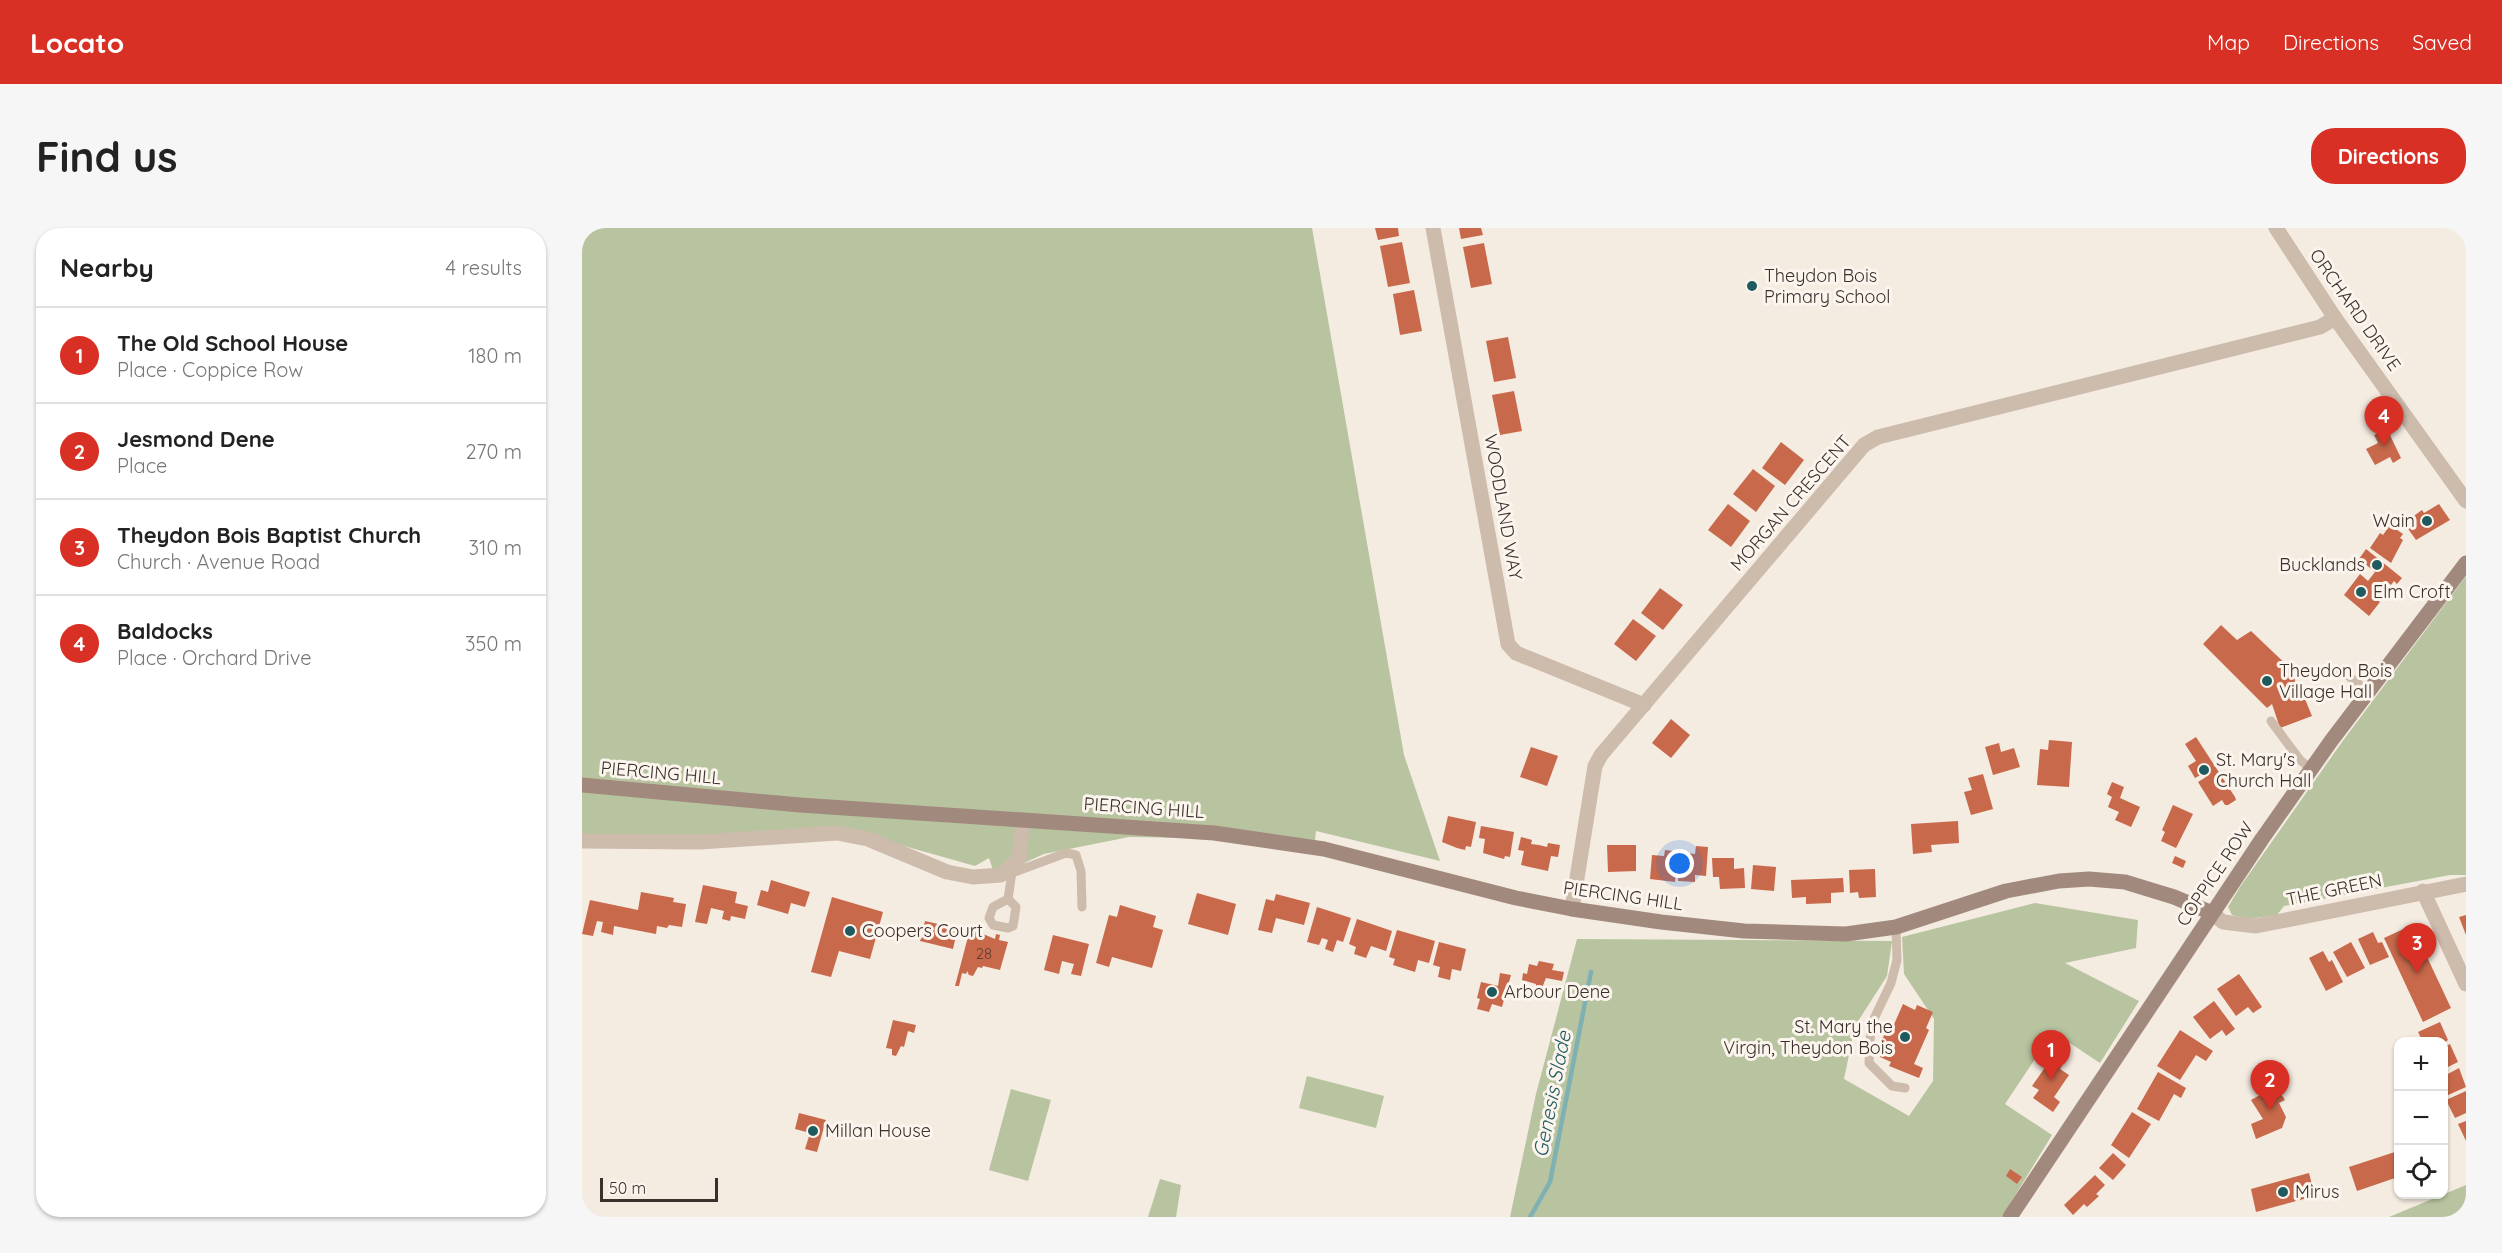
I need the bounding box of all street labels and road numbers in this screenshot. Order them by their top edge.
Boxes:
street label: ORCHARD DRIVE [2305,244,2406,375]
street label: MORGAN CRESCENT [1725,430,1856,575]
street label: WOODLAND WAY [1479,432,1528,582]
street label: PIERCING HILL [600,756,723,789]
street label: PIERCING HILL [1083,792,1205,823]
street label: COPPICE ROW [2171,817,2258,930]
street label: THE GREEN [2284,868,2384,911]
street label: PIERCING HILL [1562,876,1685,915]

